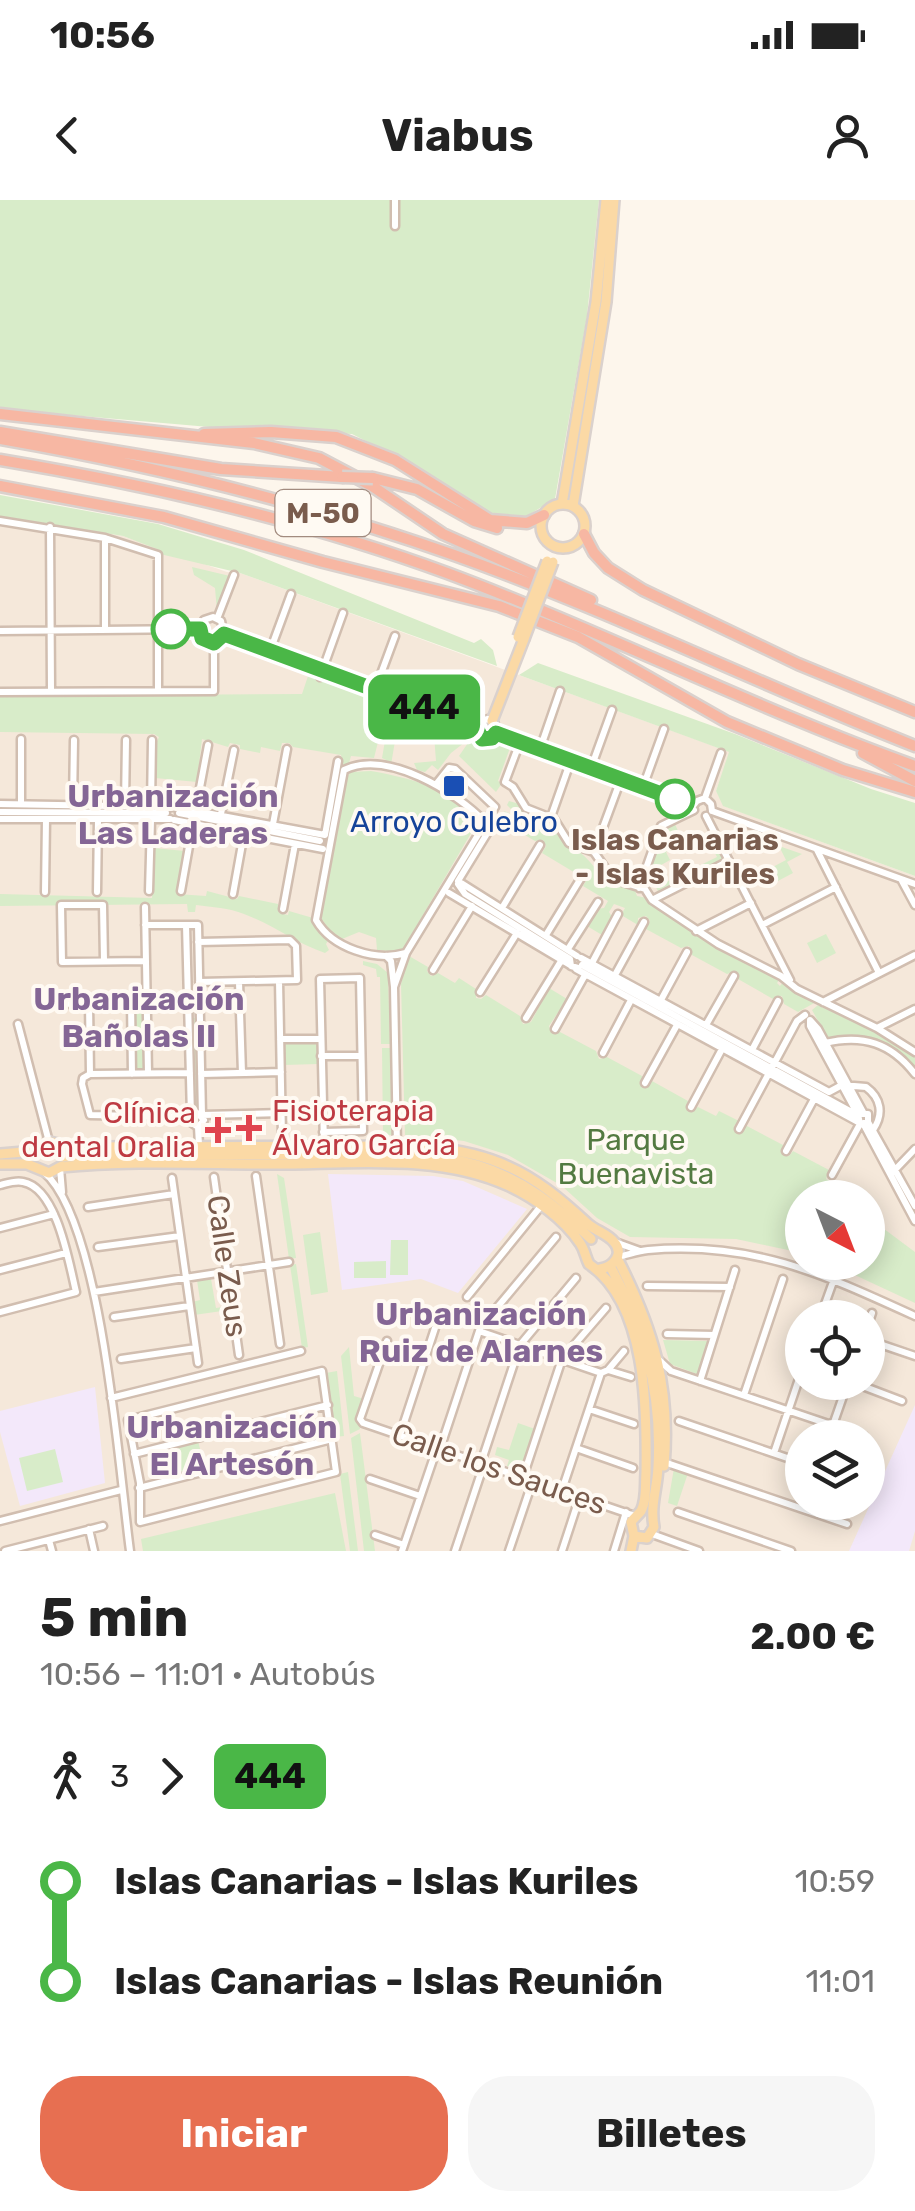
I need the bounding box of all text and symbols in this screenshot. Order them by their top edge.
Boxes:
text: 10:56 [50,12,155,58]
icon: back [40,108,95,163]
icon: person [820,108,875,163]
text: Viabus [381,109,534,162]
road number: M-50 [276,490,370,536]
unlabelled marker [152,610,190,648]
line badge: 444 [366,674,482,740]
text: 444 [388,686,460,728]
marker: Arroyo Culebro [441,773,467,799]
district label: Urbanización Las Laderas [67,777,279,852]
marker: Islas Canarias - Islas Kuriles [656,780,694,818]
place label: Arroyo Culebro [350,804,558,840]
place label: Islas Canarias - Islas Kuriles [571,822,779,892]
district label: Urbanización Bañolas II [33,980,245,1055]
place label: Fisioterapia Álvaro García [272,1093,456,1163]
place label: Clínica dental Oralia [21,1095,196,1165]
marker: Fisioterapia Álvaro García [236,1115,262,1141]
marker: Clínica dental Oralia [205,1117,231,1143]
park label: Parque Buenavista [558,1122,714,1192]
north arrow [785,1180,885,1280]
map controls [785,1180,885,1520]
street label: Calle Zeus [199,1193,255,1339]
district label: Urbanización Ruiz de Alarnes [359,1295,603,1370]
button: locate [785,1300,885,1400]
district label: Urbanización El Artesón [126,1408,338,1483]
street label: Calle los Sauces [387,1415,611,1523]
button: layers [785,1420,885,1520]
text: 5 min [40,1585,189,1650]
text: 2.00 € [750,1613,875,1659]
text: 10:56 – 11:01 · Autobús [40,1655,376,1693]
icon: walk [40,1749,95,1804]
icon: forward [144,1749,199,1804]
text: 444 [234,1755,306,1797]
text: 3 [110,1757,129,1795]
text: Islas Canarias - Islas Kuriles [114,1858,639,1904]
text: 10:59 [795,1862,875,1900]
text: Islas Canarias - Islas Reunión [114,1958,663,2004]
text: 11:01 [805,1962,875,2000]
button: Iniciar [40,2076,448,2191]
button: Billetes [468,2076,875,2191]

